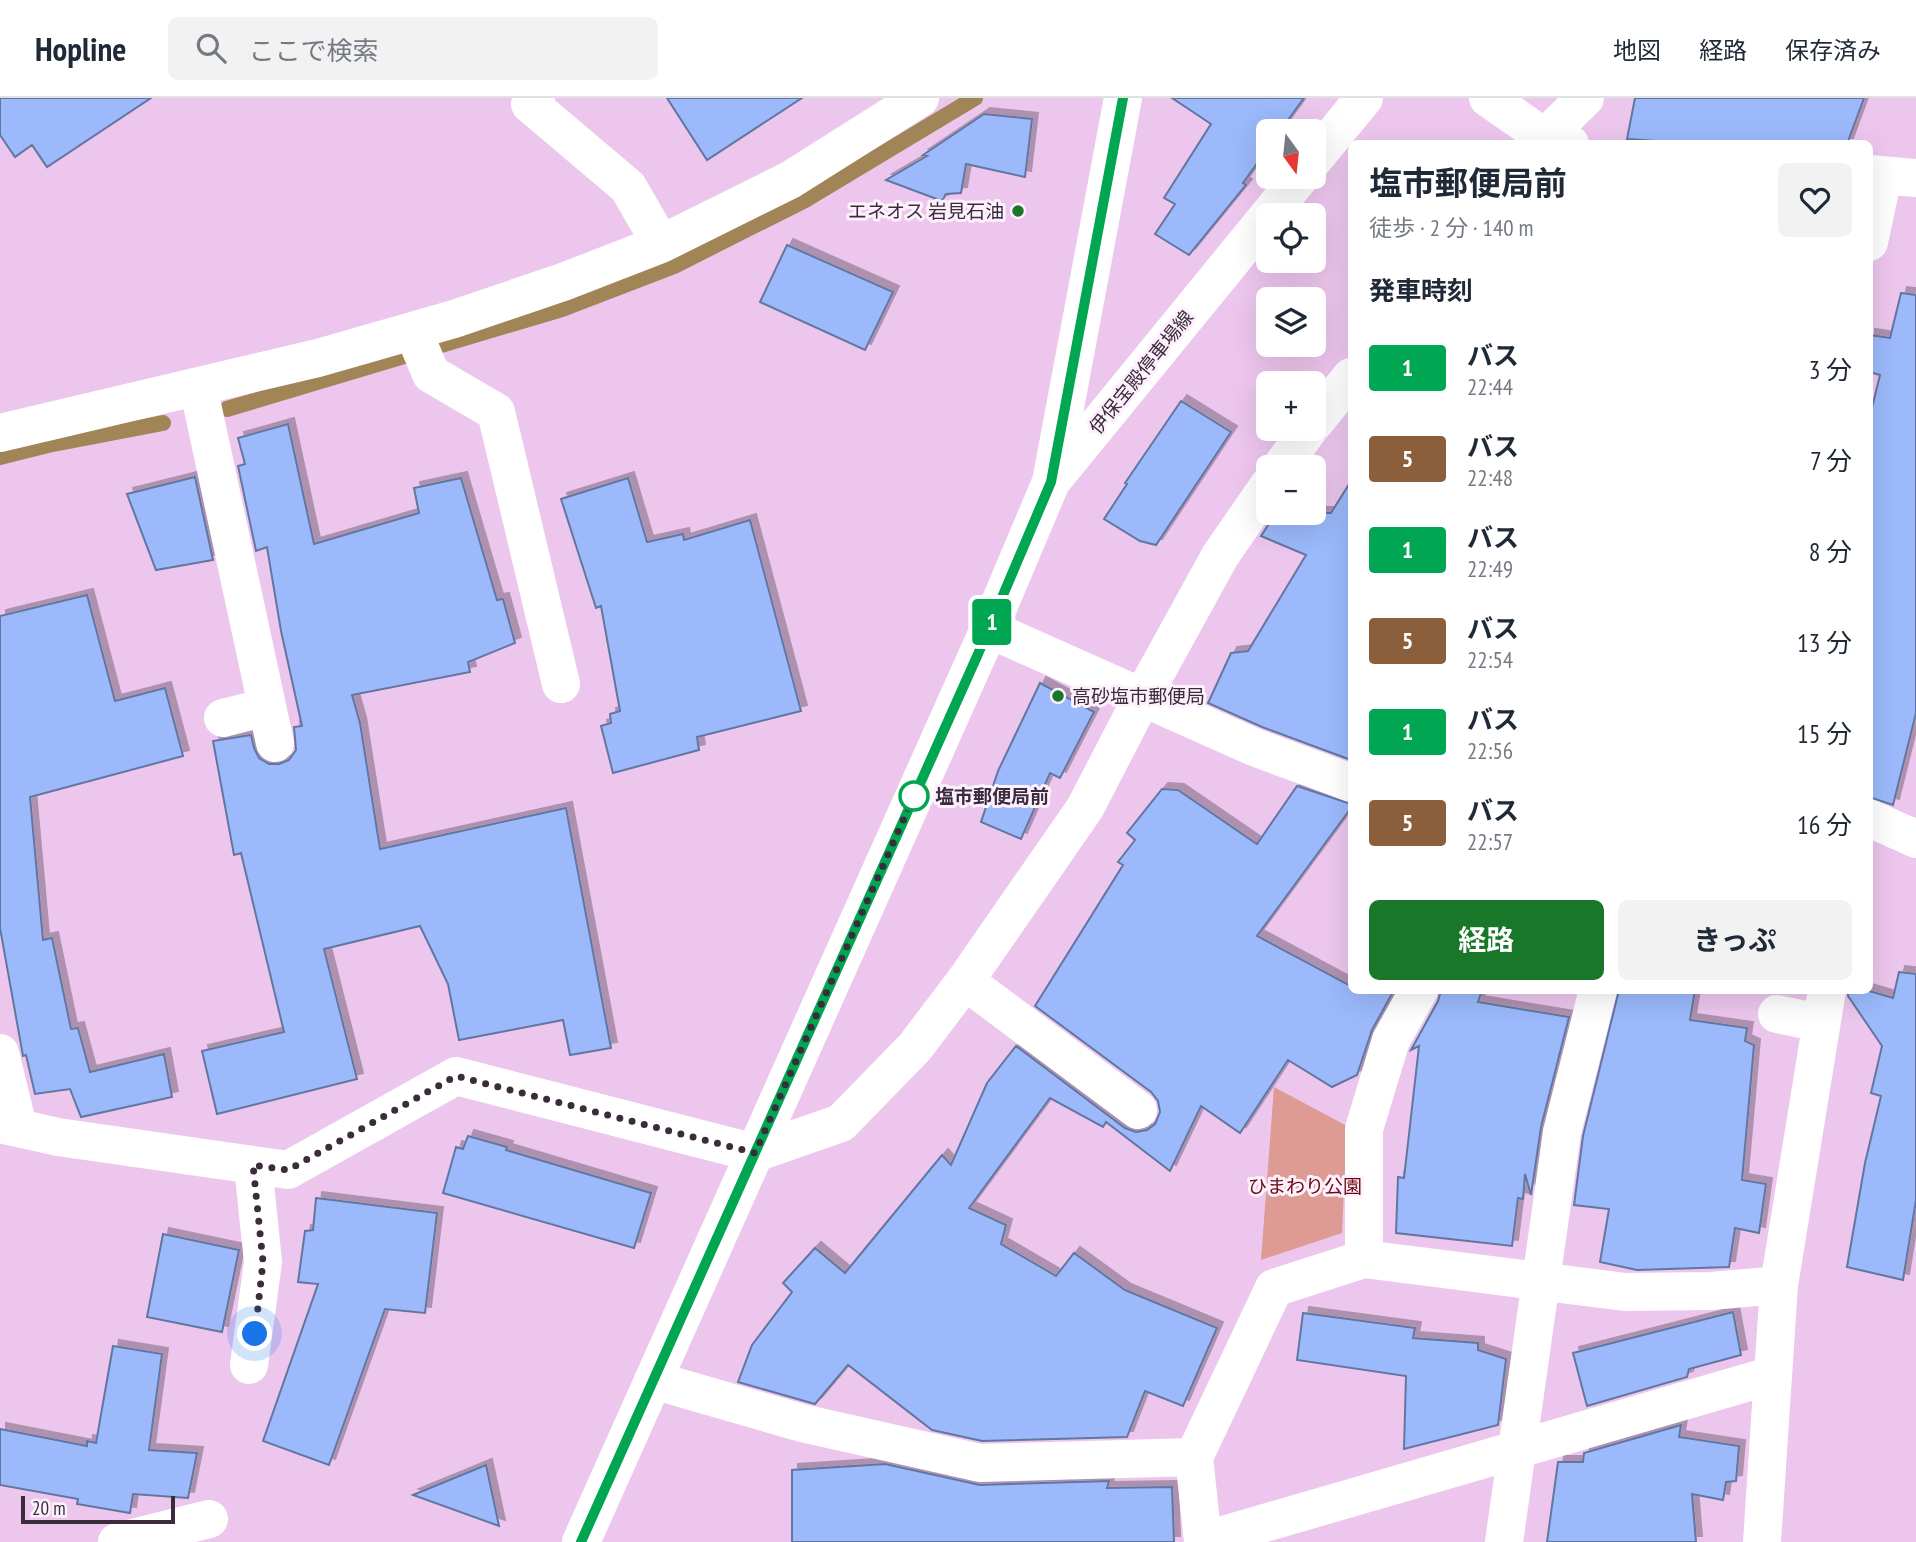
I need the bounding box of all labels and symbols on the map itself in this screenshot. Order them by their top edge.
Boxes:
north arrow [1256,119,1326,189]
place label: エネオス 岩見石油 [848,199,1004,223]
marker: エネオス 岩見石油 [1010,203,1026,219]
street label: 伊保宝殿停車場線 [1084,305,1198,439]
line badge: 1 [969,599,1015,645]
place label: 高砂塩市郵便局 [1072,684,1205,708]
marker: 高砂塩市郵便局 [1050,688,1066,704]
marker: 塩市郵便局前 [899,781,929,811]
place label: 塩市郵便局前 [935,784,1049,808]
park label: ひまわり公園 [1248,1174,1362,1198]
your location [237,1316,272,1351]
scale bar [21,1493,175,1525]

